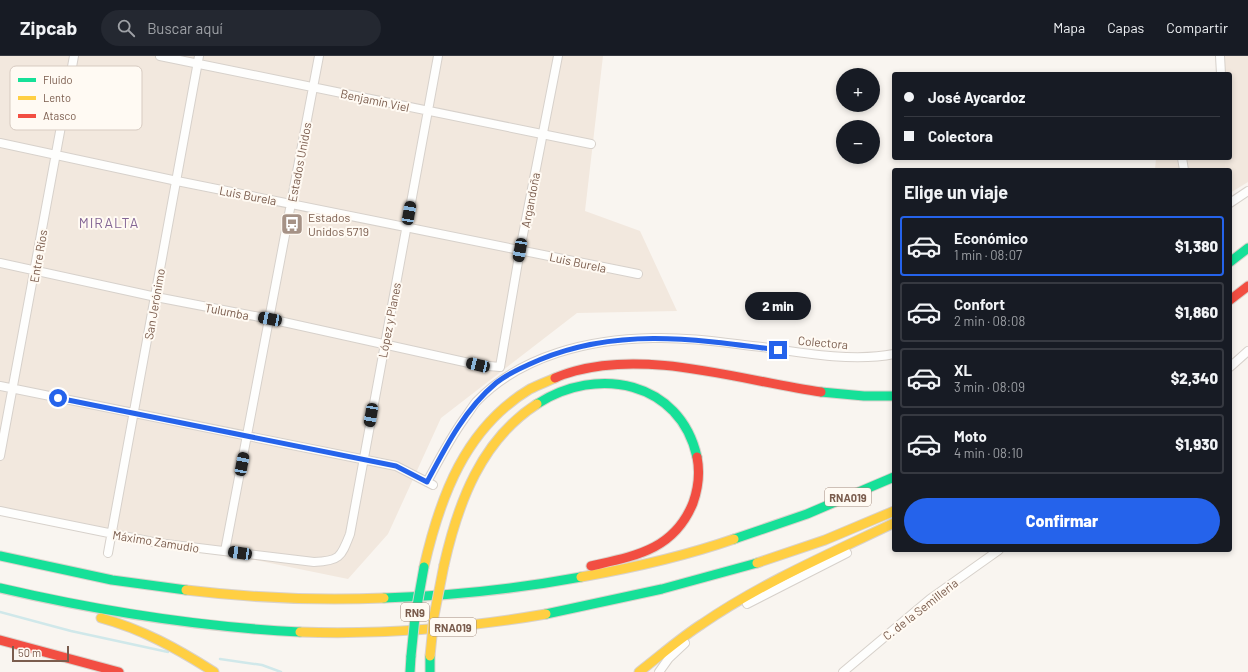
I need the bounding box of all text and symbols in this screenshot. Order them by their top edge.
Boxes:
search box [101,10,381,46]
text: Zipcab [20,16,77,39]
icon: search [115,17,137,39]
text: Buscar aquí [147,19,223,37]
text: Mapa [1053,19,1085,36]
text: Capas [1107,19,1144,36]
text: Compartir [1166,19,1228,36]
legend [10,66,142,130]
map controls [836,68,880,164]
button: + [836,68,880,112]
text: Fluido [43,73,72,86]
street label: Benjamín Viel [339,86,411,114]
text: José Aycardoz [928,88,1025,106]
text: Lento [43,91,71,104]
text: Atasco [43,109,76,122]
button: − [836,120,880,164]
street label: Estados Unidos [284,121,314,203]
text: Colectora [928,127,993,145]
street label: Argandoña [518,171,542,229]
text: Elige un viaje [904,181,1008,203]
street label: Luis Burela [218,183,278,207]
car [401,200,417,226]
place label: Estados Unidos 5719 [308,210,369,238]
bus stop icon: Estados Unidos 5719 [279,211,305,237]
district label: MIRALTA [79,214,139,231]
street label: Entre Ríos [26,228,50,284]
icon: car [906,228,942,264]
text: Económico [954,229,1028,247]
car [512,237,528,263]
text: $1,380 [1175,237,1218,255]
text: 1 min · 08:07 [954,247,1022,263]
street label: Luis Burela [548,249,608,275]
street label: San Jerónimo [141,267,167,341]
street label: López y Planes [375,281,403,359]
callout: 2 min [745,292,811,320]
icon: car [906,294,942,330]
text: Confort [954,295,1005,313]
text: 2 min [762,298,794,314]
street label: Tulumba [204,300,250,322]
text: $1,860 [1175,303,1218,321]
car [257,311,283,327]
text: 2 min · 08:08 [954,313,1025,329]
street label: Colectora [797,333,849,351]
route end [769,341,787,359]
car [465,356,491,374]
icon: car [906,360,942,396]
text: XL [954,361,972,379]
text: $2,340 [1171,369,1218,387]
text: 3 min · 08:09 [954,379,1025,395]
route start [49,389,67,407]
car [363,402,379,428]
icon: car [906,426,942,462]
text: Moto [954,427,987,445]
text: $1,930 [1175,435,1218,453]
text: 4 min · 08:10 [954,445,1023,461]
car [234,451,250,477]
road number: RNA019 [825,488,871,506]
button: Confirmar [904,498,1220,544]
street label: Máximo Zamudio [112,527,200,555]
car [227,545,253,561]
street label: C. de la Semilleria [880,575,960,643]
road number: RN9 [401,603,429,621]
road number: RNA019 [430,618,476,636]
scale bar [12,644,69,663]
text: 50 m [18,646,41,659]

